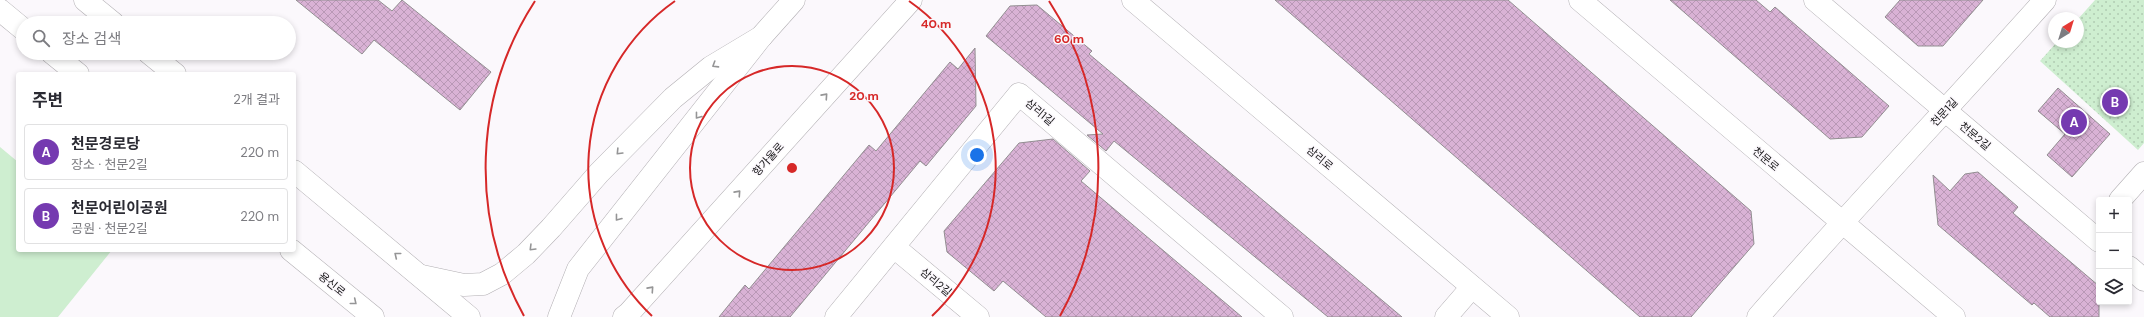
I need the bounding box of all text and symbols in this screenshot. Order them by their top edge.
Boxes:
north arrow [2048,12,2084,48]
search box [16,16,296,60]
text: 40 m [921,16,951,32]
icon: search [30,27,52,49]
text: 장소 검색 [62,29,121,49]
text: 60 m [1054,31,1084,47]
one-way arrow [713,60,720,67]
pin: B [2102,87,2128,117]
text: 20 m [849,88,879,104]
text: 주변 [32,89,63,111]
text: 2개 결과 [233,91,280,108]
one-way arrow [820,93,828,101]
street label: 천문1길 [1927,95,1961,129]
street label: 삼리1길 [1023,96,1057,128]
pin: A [2061,107,2087,137]
one-way arrow [696,112,703,119]
street label: 천문2길 [1956,119,1994,153]
text: 천문경로당 [71,134,140,154]
street label: 항가울로 [749,139,787,179]
street label: 삼리로 [1304,143,1336,173]
text: A [41,144,51,161]
text: 220 m [240,144,279,161]
street label: 천문로 [1750,144,1782,174]
your location [967,145,987,165]
one-way arrow [616,147,624,155]
text: 장소 · 천문2길 [71,156,148,173]
centre of rings [785,161,799,175]
one-way arrow [733,190,740,197]
map controls [2096,197,2132,305]
button: + [2096,197,2132,233]
text: 천문어린이공원 [71,198,168,218]
text: B [42,208,50,225]
text: 220 m [240,208,279,225]
one-way arrow [616,214,623,221]
text: 공원 · 천문2길 [71,220,148,237]
button: − [2096,233,2132,269]
one-way arrow [529,243,537,251]
one-way arrow [394,253,402,260]
street label: 삼리2길 [917,265,955,299]
street label: 용신로 [316,269,348,299]
button: layers [2096,269,2132,305]
one-way arrow [646,287,653,294]
one-way arrow [349,297,356,304]

